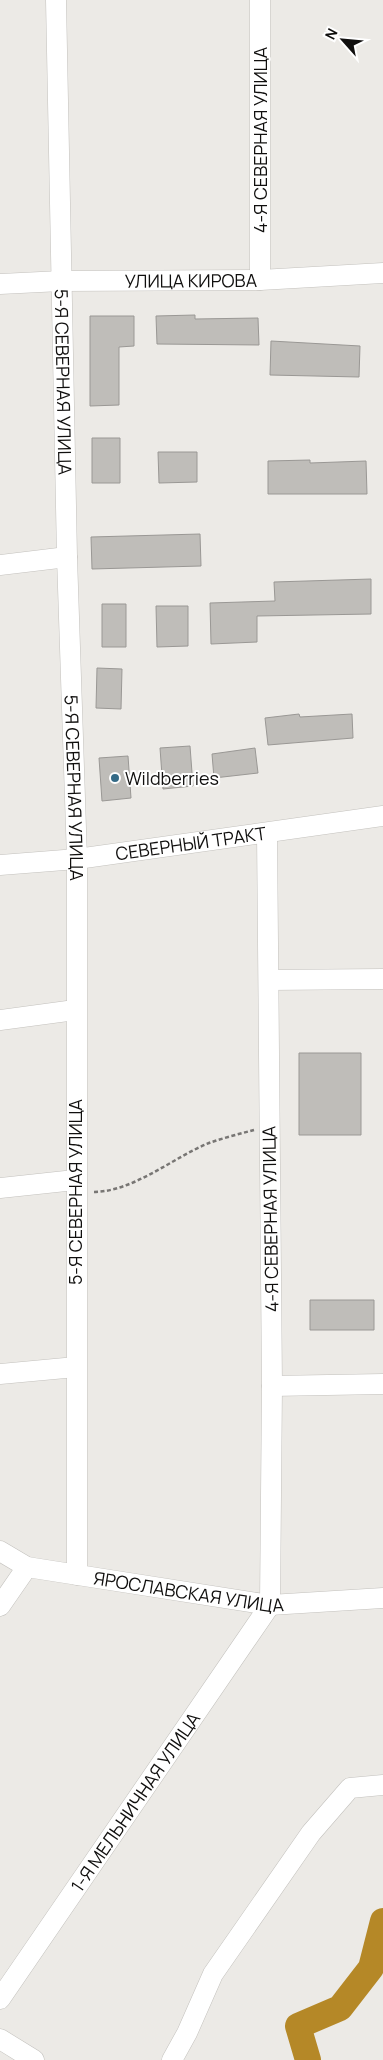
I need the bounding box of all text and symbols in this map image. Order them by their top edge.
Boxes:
north arrow [318,15,368,65]
text: N [320,25,342,43]
street label: 4-Я СЕВЕРНАЯ УЛИЦА [248,46,272,233]
street label: УЛИЦА КИРОВА [125,268,258,293]
street label: 5-Я СЕВЕРНАЯ УЛИЦА [50,289,77,476]
street label: 5-Я СЕВЕРНАЯ УЛИЦА [60,694,89,881]
place label: Wildberries [125,766,219,790]
marker: Wildberries [109,772,121,784]
street label: СЕВЕРНЫЙ ТРАКТ [114,821,268,865]
street label: 5-Я СЕВЕРНАЯ УЛИЦА [63,1098,87,1285]
street label: 4-Я СЕВЕРНАЯ УЛИЦА [256,1125,284,1312]
street label: ЯРОСЛАВСКАЯ УЛИЦА [92,1566,285,1617]
street label: 1-Я МЕЛЬНИЧНАЯ УЛИЦА [65,1707,205,1896]

